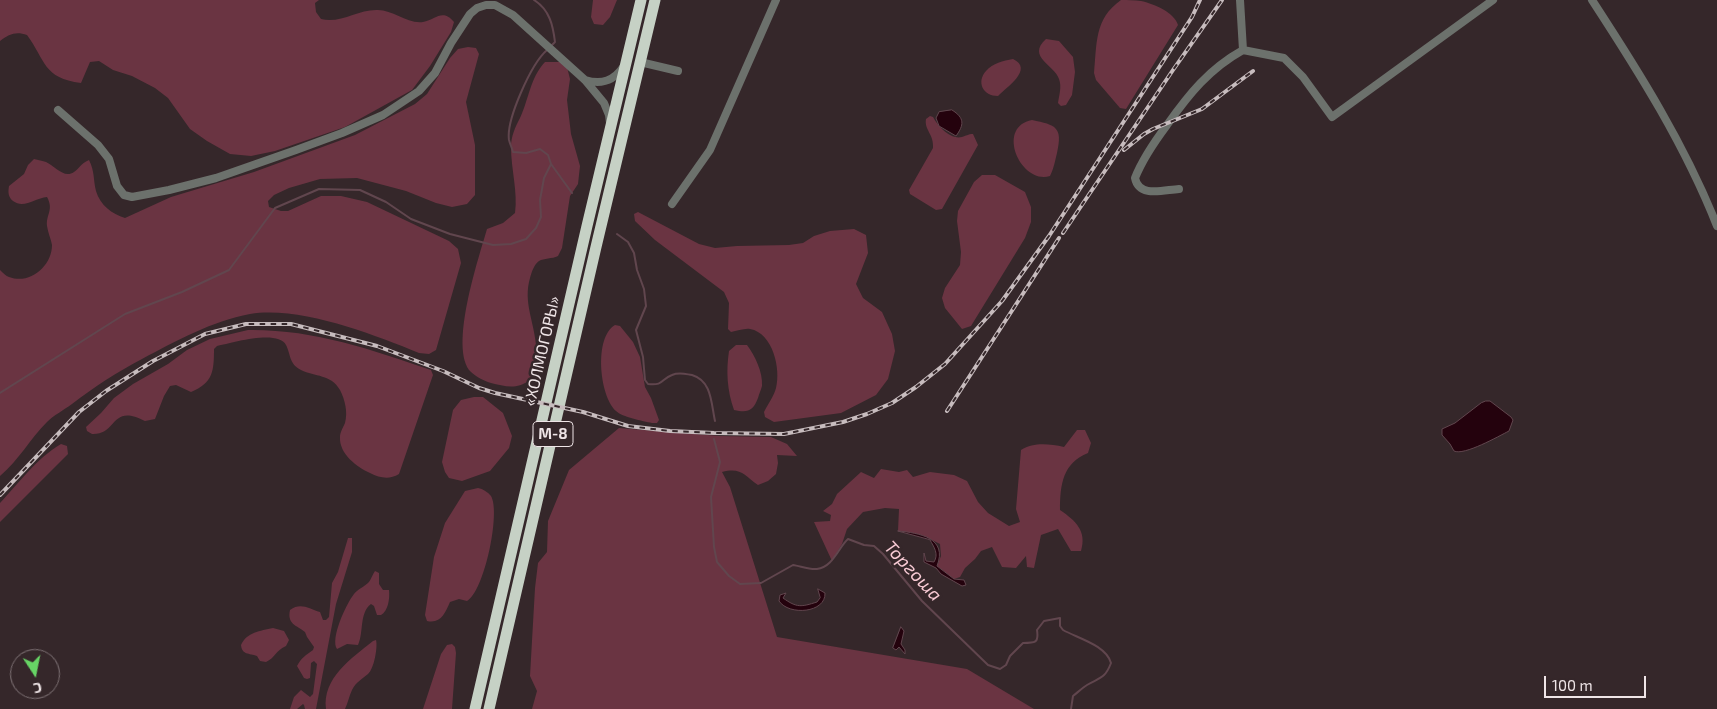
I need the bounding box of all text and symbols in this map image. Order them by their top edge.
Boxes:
street label: «ХОЛМОГОРЫ» [520,294,564,408]
road number: М-8 [533,422,573,446]
water label: Торгоша [880,536,946,606]
north arrow [10,649,60,699]
scale bar [1547,666,1650,698]
text: 100 m [1552,676,1593,694]
text: С [32,679,43,697]

